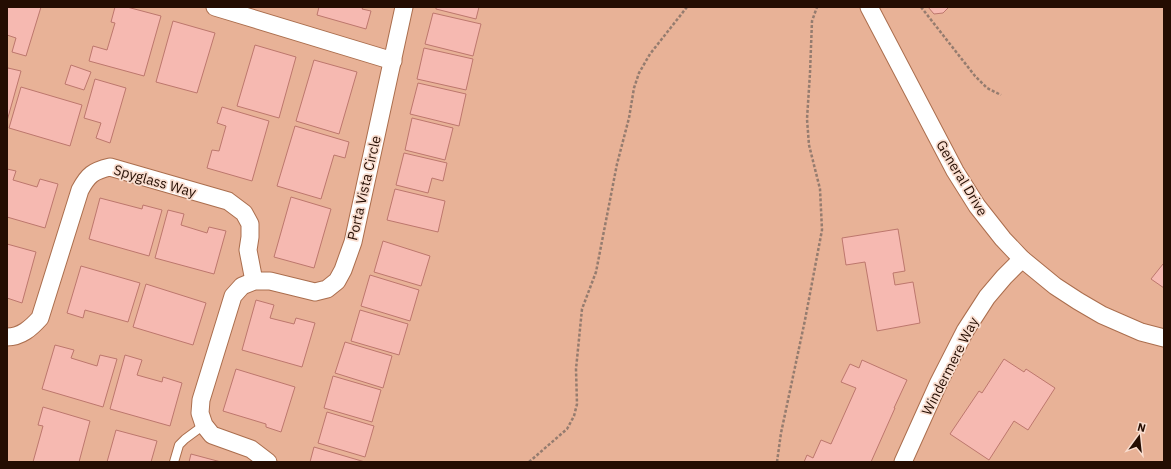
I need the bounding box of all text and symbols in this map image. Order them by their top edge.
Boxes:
street label: Porta Vista Circle [343,133,385,242]
street label: General Drive [932,137,992,219]
street label: Spyglass Way [112,161,198,201]
street label: Windermere Way [918,314,982,418]
north arrow [1119,417,1159,457]
text: N [1136,420,1147,435]

